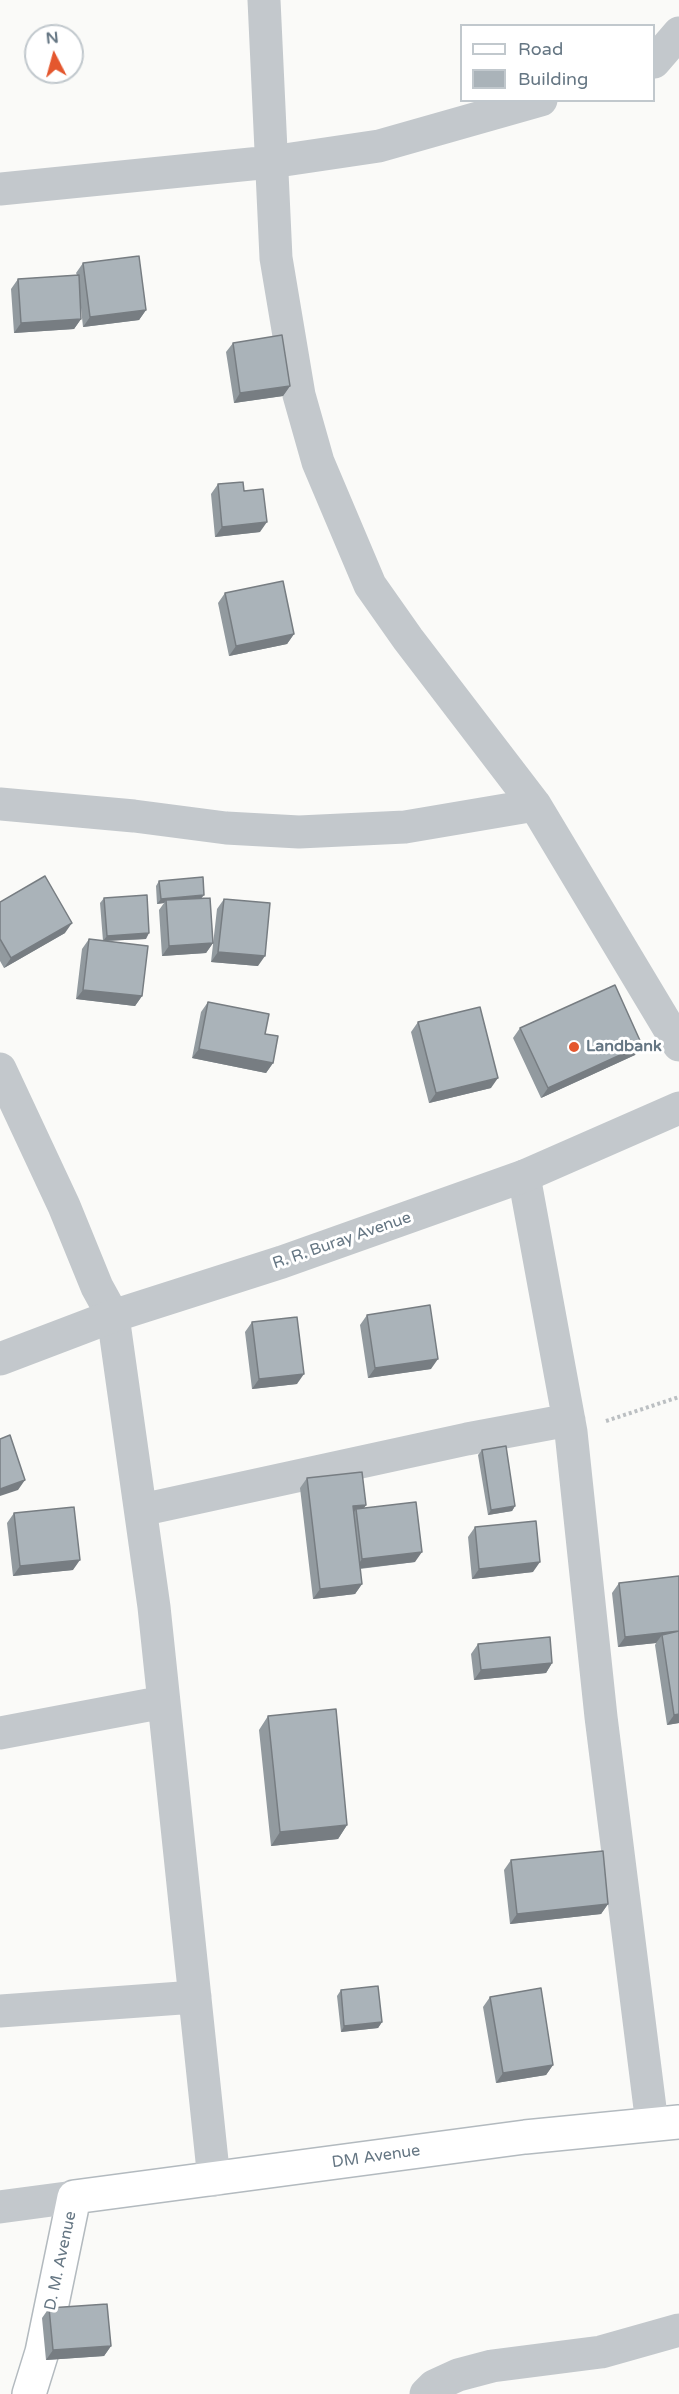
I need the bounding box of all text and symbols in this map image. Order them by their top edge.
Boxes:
north arrow [24,24,84,84]
legend [460,24,655,102]
text: N [45,27,60,49]
text: Road [518,38,563,60]
text: Building [518,68,588,90]
place label: Landbank [586,1037,662,1057]
marker: Landbank [567,1040,581,1054]
street label: R. R. Buray Avenue [270,1208,414,1274]
street label: DM Avenue [331,2141,421,2173]
street label: D. M. Avenue [41,2210,81,2312]

